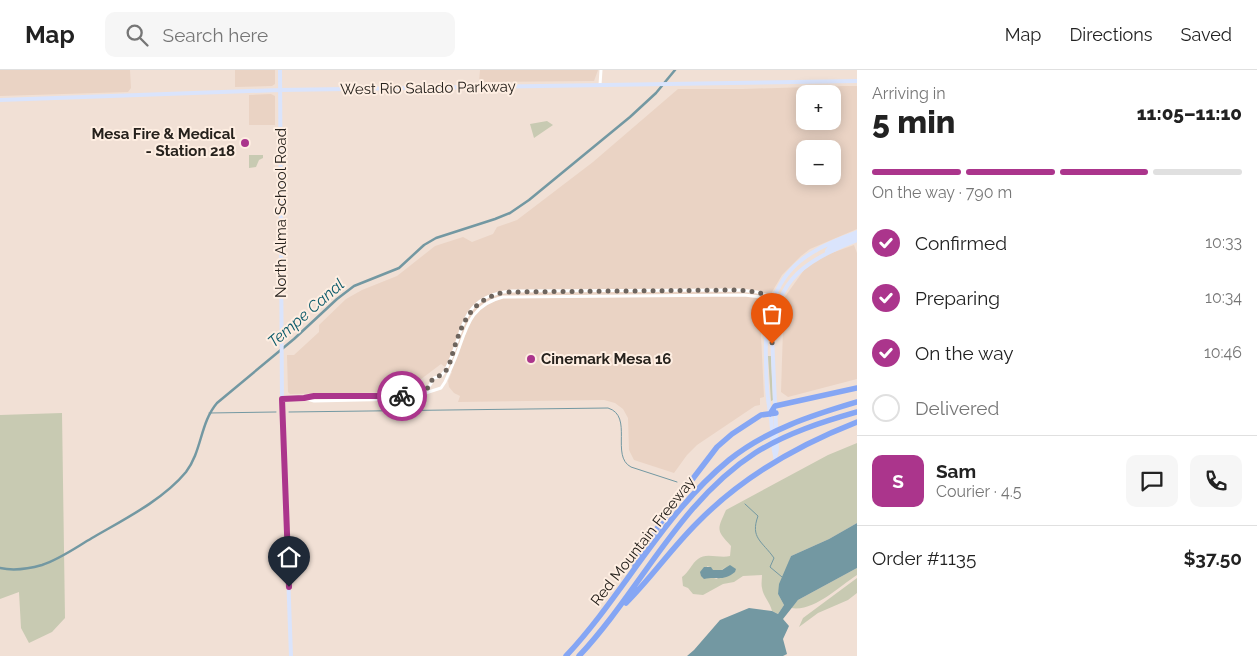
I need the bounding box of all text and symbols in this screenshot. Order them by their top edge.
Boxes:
search box [105,12,455,57]
text: Map [25,20,75,49]
icon: search [123,21,151,49]
text: Search here [163,24,268,46]
text: Map [1005,24,1041,45]
text: Directions [1069,24,1153,45]
text: Saved [1181,24,1232,45]
street label: West Rio Salado Parkway [340,77,516,99]
text: Arriving in [872,84,946,103]
map controls [796,85,841,185]
button: + [796,85,841,130]
text: 11:05–11:10 [1137,102,1242,124]
text: 5 min [872,103,955,140]
place label: Mesa Fire & Medical - Station 218 [91,125,235,160]
street label: North Alma School Road [272,128,290,298]
marker: Mesa Fire & Medical - Station 218 [239,137,251,149]
button: − [796,140,841,185]
text: On the way · 790 m [872,183,1012,202]
icon: check [872,229,900,257]
text: Confirmed [915,232,1007,254]
text: 10:33 [1205,233,1242,252]
water label: Tempe Canal [264,275,348,351]
icon: check [872,284,900,312]
text: Preparing [915,287,1000,309]
text: 10:34 [1205,288,1242,307]
pin [751,293,793,344]
icon: bag [758,300,786,328]
icon: check [872,339,900,367]
text: On the way [915,342,1014,364]
text: 10:46 [1204,343,1242,362]
place label: Cinemark Mesa 16 [541,350,671,368]
marker: Cinemark Mesa 16 [525,353,537,365]
courier [377,371,427,421]
icon: bike [388,382,416,410]
text: Delivered [915,397,999,419]
button: chat [1126,455,1178,507]
button: phone [1190,455,1242,507]
text: Sam [936,460,976,482]
text: S [892,470,904,492]
street label: Red Mountain Freeway [587,473,699,609]
text: Courier · 4.5 [936,482,1021,501]
pin [268,536,310,587]
icon: home [275,543,303,571]
text: Order #1135 [872,547,976,569]
text: $37.50 [1183,547,1242,569]

